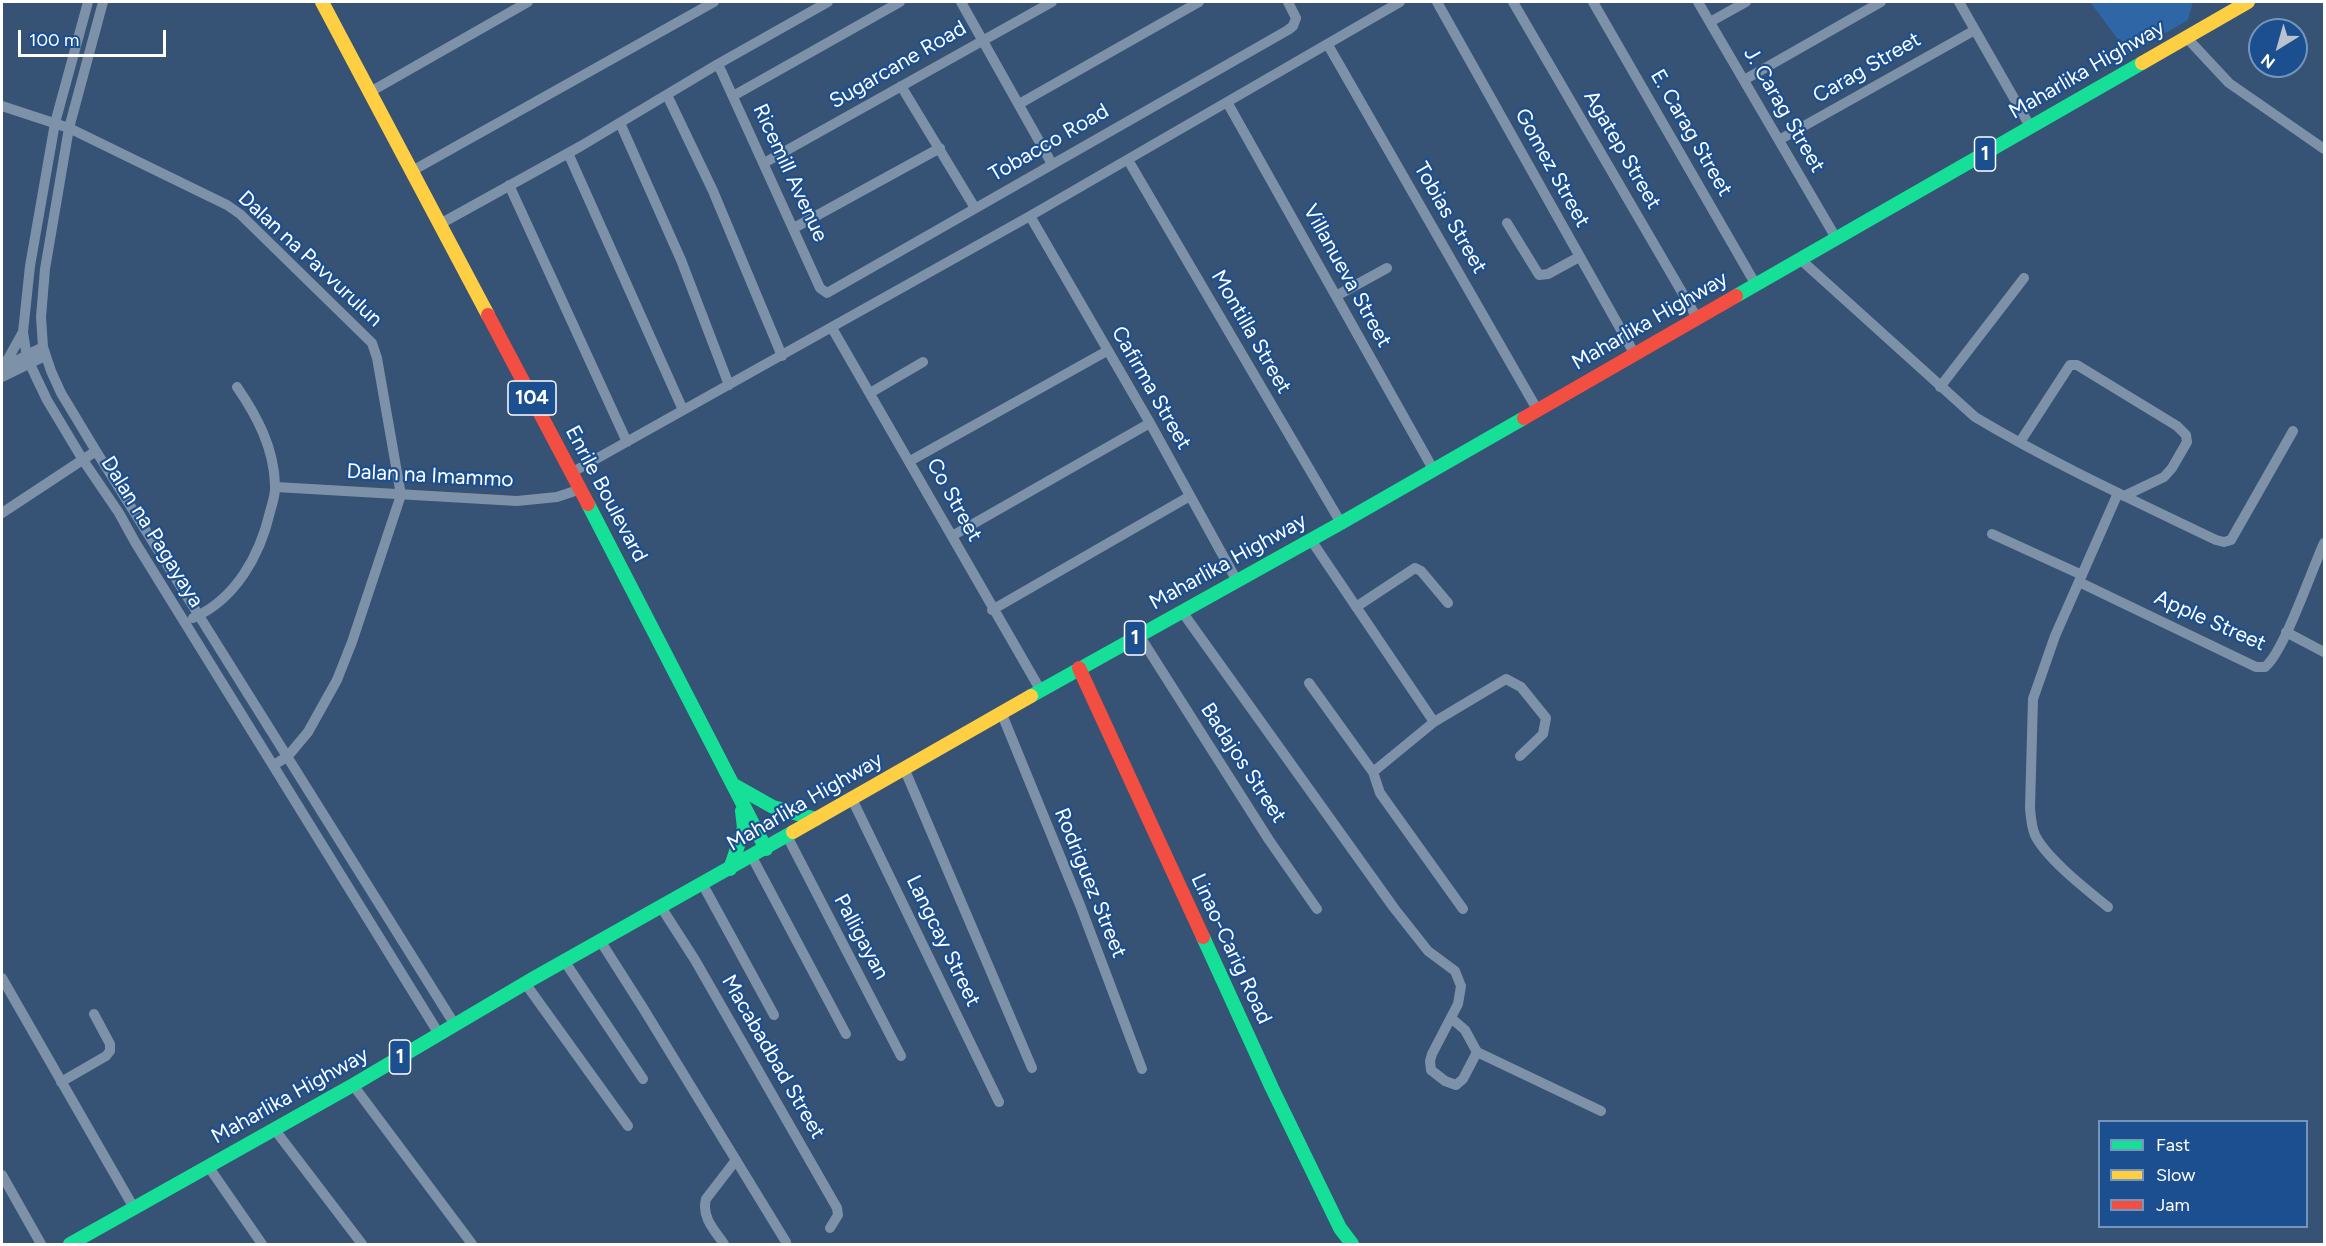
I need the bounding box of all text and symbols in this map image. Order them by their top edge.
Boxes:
street label: Maharlika Highway [2005,15,2169,125]
street label: Sugarcane Road [825,16,971,114]
scale bar [21,18,170,56]
north arrow [2248,18,2308,78]
street label: Carag Street [1809,27,1925,109]
text: 100 m [29,29,79,51]
street label: J. Carag Street [1738,43,1830,177]
text: N [2257,50,2279,72]
street label: E. Carag Street [1645,65,1737,201]
street label: Agatep Street [1578,86,1666,214]
street label: Tobacco Road [985,99,1113,187]
street label: Ricemill Avenue [747,100,833,246]
street label: Gomez Street [1509,104,1595,232]
road number: 1 [1974,137,1996,171]
street label: Tobias Street [1408,158,1492,278]
street label: Dalan na Pavvurulun [233,186,387,332]
street label: Villanueva Street [1297,200,1397,352]
street label: Montilla Street [1205,266,1297,398]
street label: Maharlika Highway [1568,266,1732,376]
street label: Cafirma Street [1106,322,1196,454]
road number: 104 [508,381,556,415]
street label: Enrile Boulevard [559,422,653,566]
street label: Dalan na Pagayaya [95,452,209,612]
street label: Co Street [921,454,987,546]
street label: Dalan na Imammo [346,459,514,493]
street label: Maharlika Highway [1145,508,1311,616]
street label: Apple Street [2150,585,2270,657]
road number: 1 [1124,621,1146,655]
street label: Badajos Street [1195,698,1291,828]
street label: Maharlika Highway [723,747,887,857]
street label: Rodriguez Street [1048,804,1132,962]
street label: Linao-Carig Road [1185,870,1277,1028]
street label: Langcay Street [900,871,986,1011]
street label: Palligayan [828,890,894,984]
street label: Macabadbad Street [716,971,830,1143]
road number: 1 [390,1040,410,1074]
street label: Maharlika Highway [207,1042,373,1150]
legend [2098,1120,2308,1228]
text: Fast [2156,1134,2190,1156]
text: Slow [2156,1164,2195,1186]
text: Jam [2156,1194,2190,1216]

